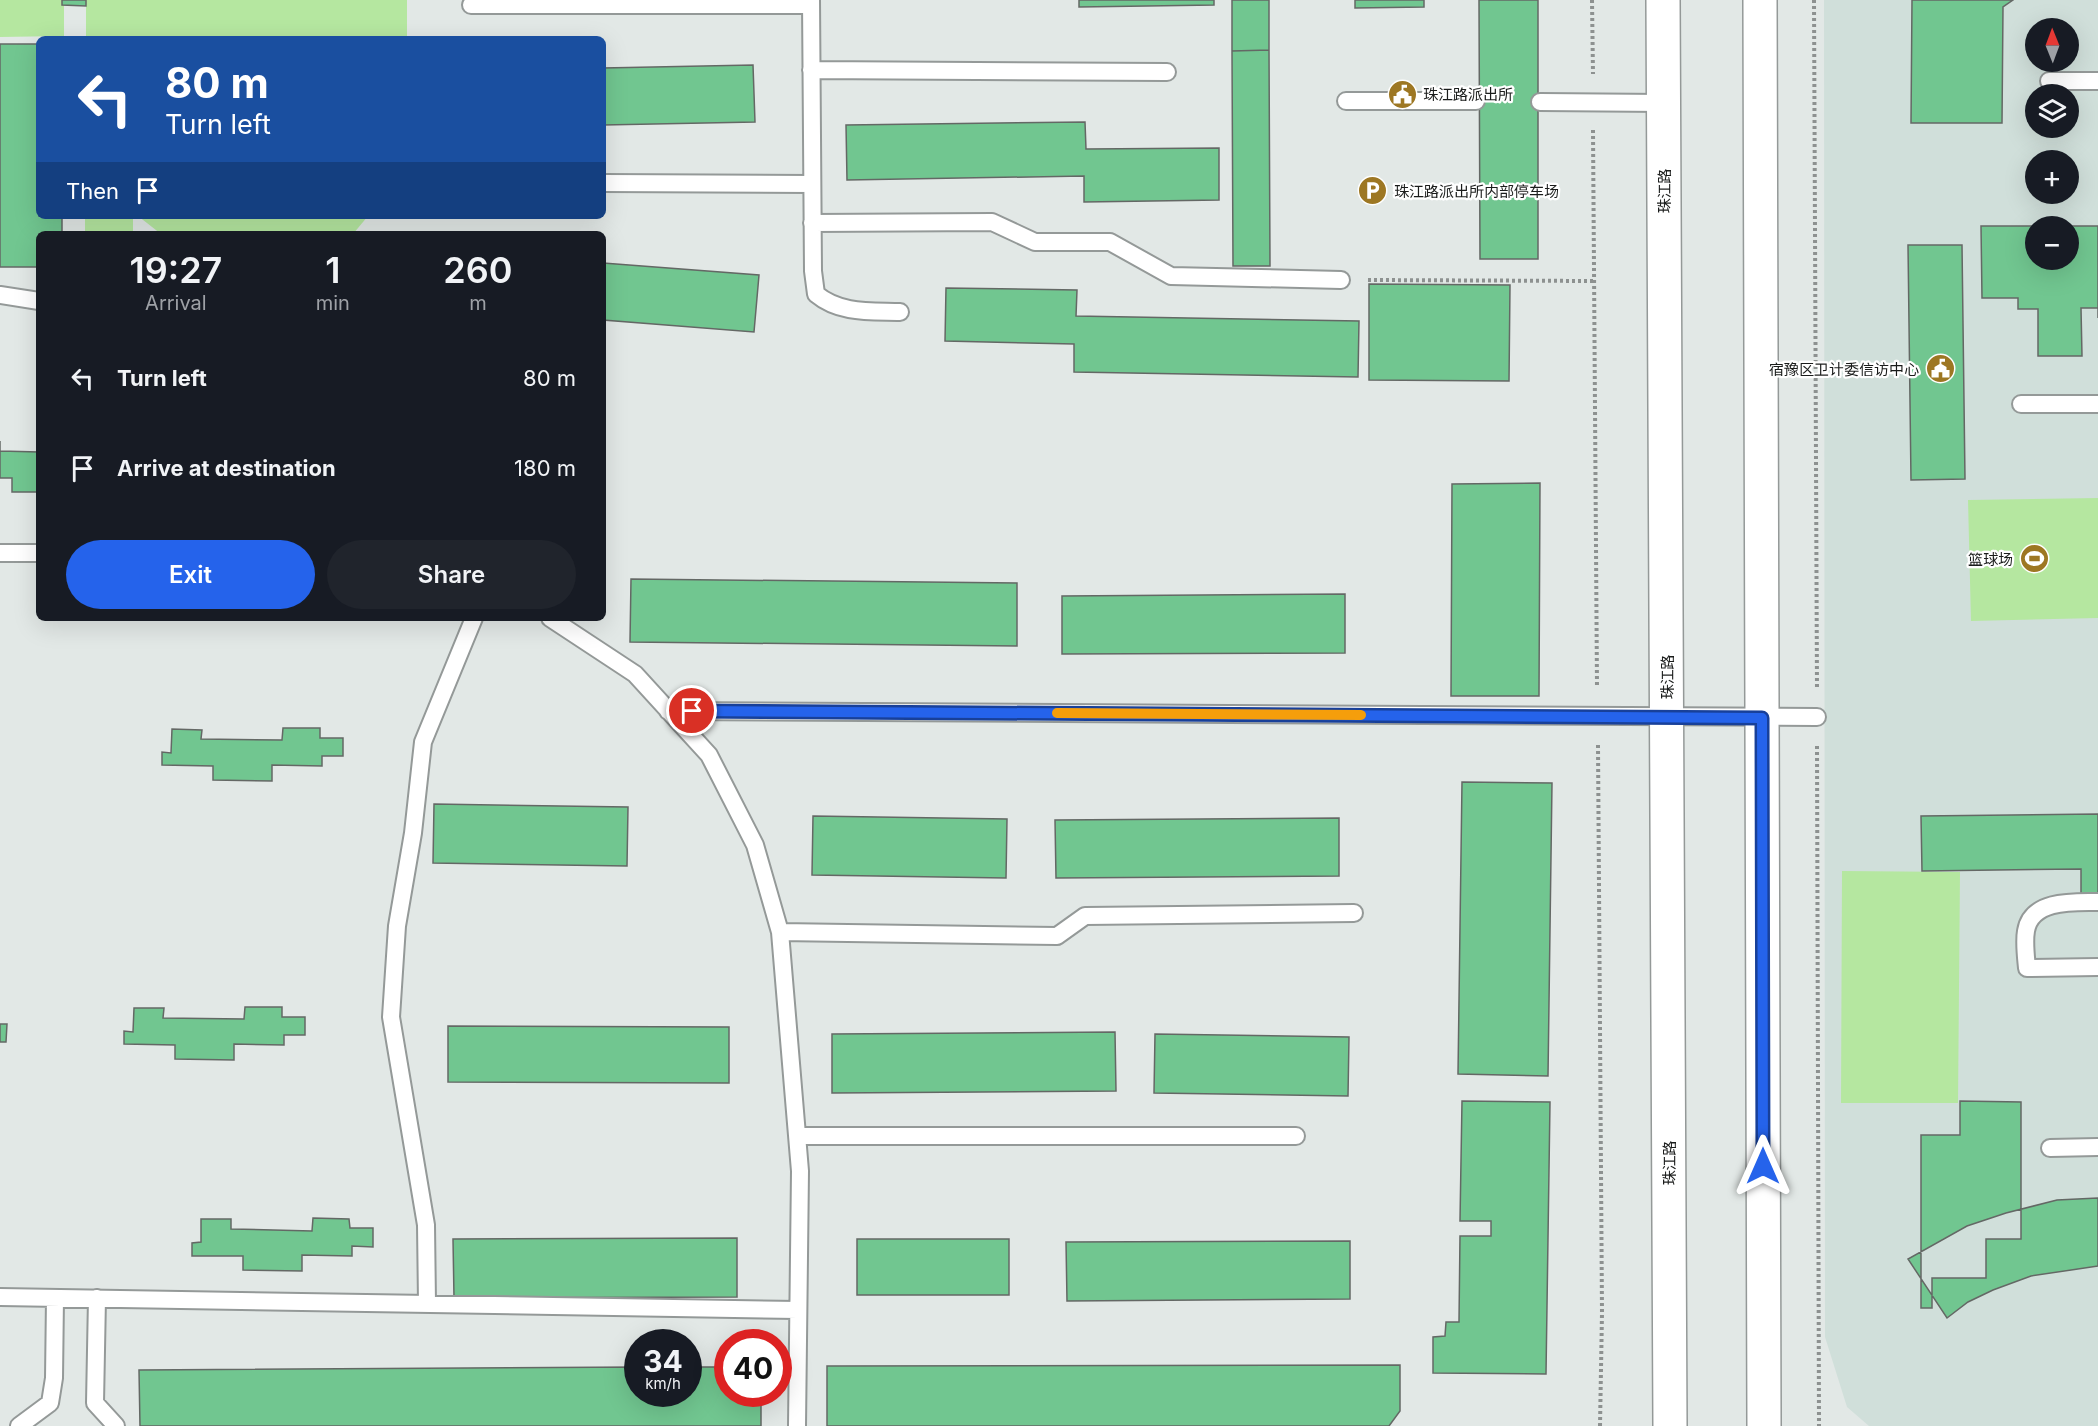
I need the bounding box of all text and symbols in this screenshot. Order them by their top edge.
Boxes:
north arrow [2025,18,2079,72]
map controls [2025,18,2079,270]
text: 80 m [165,57,269,108]
icon: left [66,60,144,138]
public building icon: 珠江路派出所 [1386,78,1418,110]
button: layers [2025,84,2079,138]
place label: 珠江路派出所 [1423,85,1513,104]
text: Turn left [165,108,271,141]
button: + [2025,150,2079,204]
street label: 珠江路 [1655,168,1674,214]
icon: arrive [131,174,164,207]
parking icon: 珠江路派出所内部停车场 [1357,175,1389,207]
text: Then [66,178,119,204]
place label: 珠江路派出所内部停车场 [1394,182,1559,201]
button: − [2025,216,2079,270]
text: 19:27 [129,248,222,292]
text: 1 [325,248,340,292]
text: 260 [443,248,513,292]
text: Arrival [145,291,207,315]
text: min [316,291,350,315]
text: m [469,291,487,315]
public building icon: 宿豫区卫计委信访中心 [1924,353,1956,385]
place label: 宿豫区卫计委信访中心 [1769,360,1919,379]
icon: left [66,362,99,395]
text: Turn left [117,365,207,391]
text: 80 m [523,365,576,391]
icon: arrive [66,452,99,485]
text: Arrive at destination [117,455,336,481]
text: 180 m [514,455,576,481]
button: Exit [66,540,315,609]
button: Share [327,540,576,609]
sports icon: 篮球场 [2018,543,2050,575]
place label: 篮球场 [1968,550,2013,569]
street label: 珠江路 [1658,654,1677,700]
pin [666,685,717,736]
icon: arrive [675,694,708,727]
position arrow [1731,1134,1795,1198]
street label: 珠江路 [1660,1140,1679,1186]
speed limit sign: 40 [714,1329,792,1407]
text: 34 [643,1343,683,1379]
text: km/h [645,1374,681,1393]

